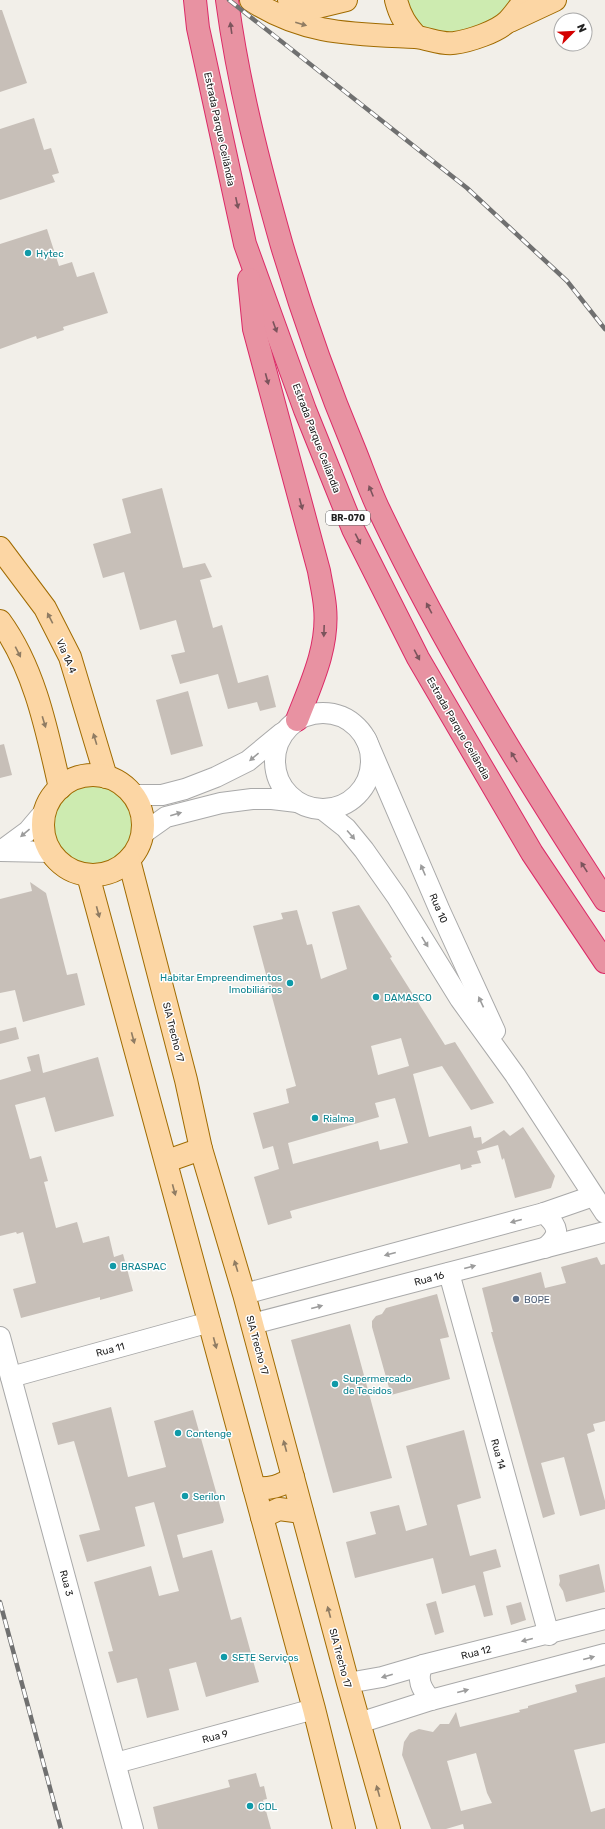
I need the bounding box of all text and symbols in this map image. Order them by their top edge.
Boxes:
north arrow [553,12,593,52]
one-way arrow [295,21,307,27]
one-way arrow [228,22,234,34]
text: N [574,22,589,34]
street label: Estrada Parque Ceilândia [201,71,237,187]
one-way arrow [234,197,240,210]
marker: Hytec [23,248,33,258]
place label: Hytec [36,248,64,260]
one-way arrow [272,322,278,334]
one-way arrow [264,373,270,385]
street label: Estrada Parque Ceilândia [290,382,343,495]
one-way arrow [368,485,374,497]
one-way arrow [298,498,304,510]
road number: BR-070 [326,511,370,525]
one-way arrow [355,534,361,545]
one-way arrow [426,602,432,614]
one-way arrow [47,612,53,624]
one-way arrow [321,625,328,637]
street label: Via 1A 4 [53,637,79,675]
one-way arrow [15,646,22,658]
one-way arrow [414,650,420,661]
street label: Estrada Parque Ceilândia [424,675,492,782]
one-way arrow [41,717,47,729]
one-way arrow [92,733,98,745]
one-way arrow [511,751,518,763]
one-way arrow [249,752,259,761]
one-way arrow [169,811,182,817]
one-way arrow [20,828,31,837]
one-way arrow [347,829,356,840]
one-way arrow [580,861,587,873]
one-way arrow [419,863,425,875]
street label: Rua 10 [426,892,450,925]
one-way arrow [95,907,101,919]
one-way arrow [421,936,428,948]
place label: Habitar Empreendimentos Imobiliários [160,972,282,996]
marker: Habitar Empreendimentos Imobiliários [285,978,295,988]
marker: DAMASCO [371,992,381,1002]
place label: DAMASCO [384,992,432,1004]
one-way arrow [478,996,484,1007]
street label: SIA Trecho 17 [160,1001,186,1063]
one-way arrow [130,1032,136,1044]
marker: Rialma [310,1113,320,1123]
place label: Rialma [323,1113,354,1125]
one-way arrow [172,1184,178,1196]
one-way arrow [510,1218,522,1224]
one-way arrow [384,1252,397,1258]
one-way arrow [233,1260,239,1272]
marker: BRASPAC [108,1261,118,1271]
place label: BRASPAC [121,1261,167,1273]
one-way arrow [464,1264,476,1270]
street label: Rua 16 [413,1269,446,1289]
marker: BOPE [511,1294,521,1304]
place label: BOPE [524,1294,550,1306]
one-way arrow [311,1304,323,1310]
street label: SIA Trecho 17 [243,1314,271,1376]
one-way arrow [212,1337,218,1349]
street label: Rua 11 [95,1340,126,1360]
place label: Supermercado de Tecidos [343,1373,412,1397]
marker: Supermercado de Tecidos [330,1379,340,1389]
marker: Contenge [173,1428,183,1438]
place label: Contenge [186,1428,232,1440]
street label: Rua 14 [488,1438,508,1471]
one-way arrow [282,1440,288,1452]
marker: Serilon [180,1491,190,1501]
place label: Serilon [193,1491,225,1503]
street label: Rua 3 [57,1569,75,1598]
one-way arrow [326,1606,332,1618]
street label: SIA Trecho 17 [326,1627,354,1689]
one-way arrow [520,1637,532,1643]
street label: Rua 12 [460,1643,493,1663]
marker: SETE Serviços [219,1652,229,1662]
place label: SETE Serviços [232,1652,299,1664]
one-way arrow [583,1655,595,1661]
one-way arrow [381,1673,393,1679]
one-way arrow [457,1688,469,1694]
street label: Rua 9 [201,1728,230,1746]
one-way arrow [375,1785,381,1797]
marker: CDL [245,1801,255,1811]
place label: CDL [258,1801,278,1813]

